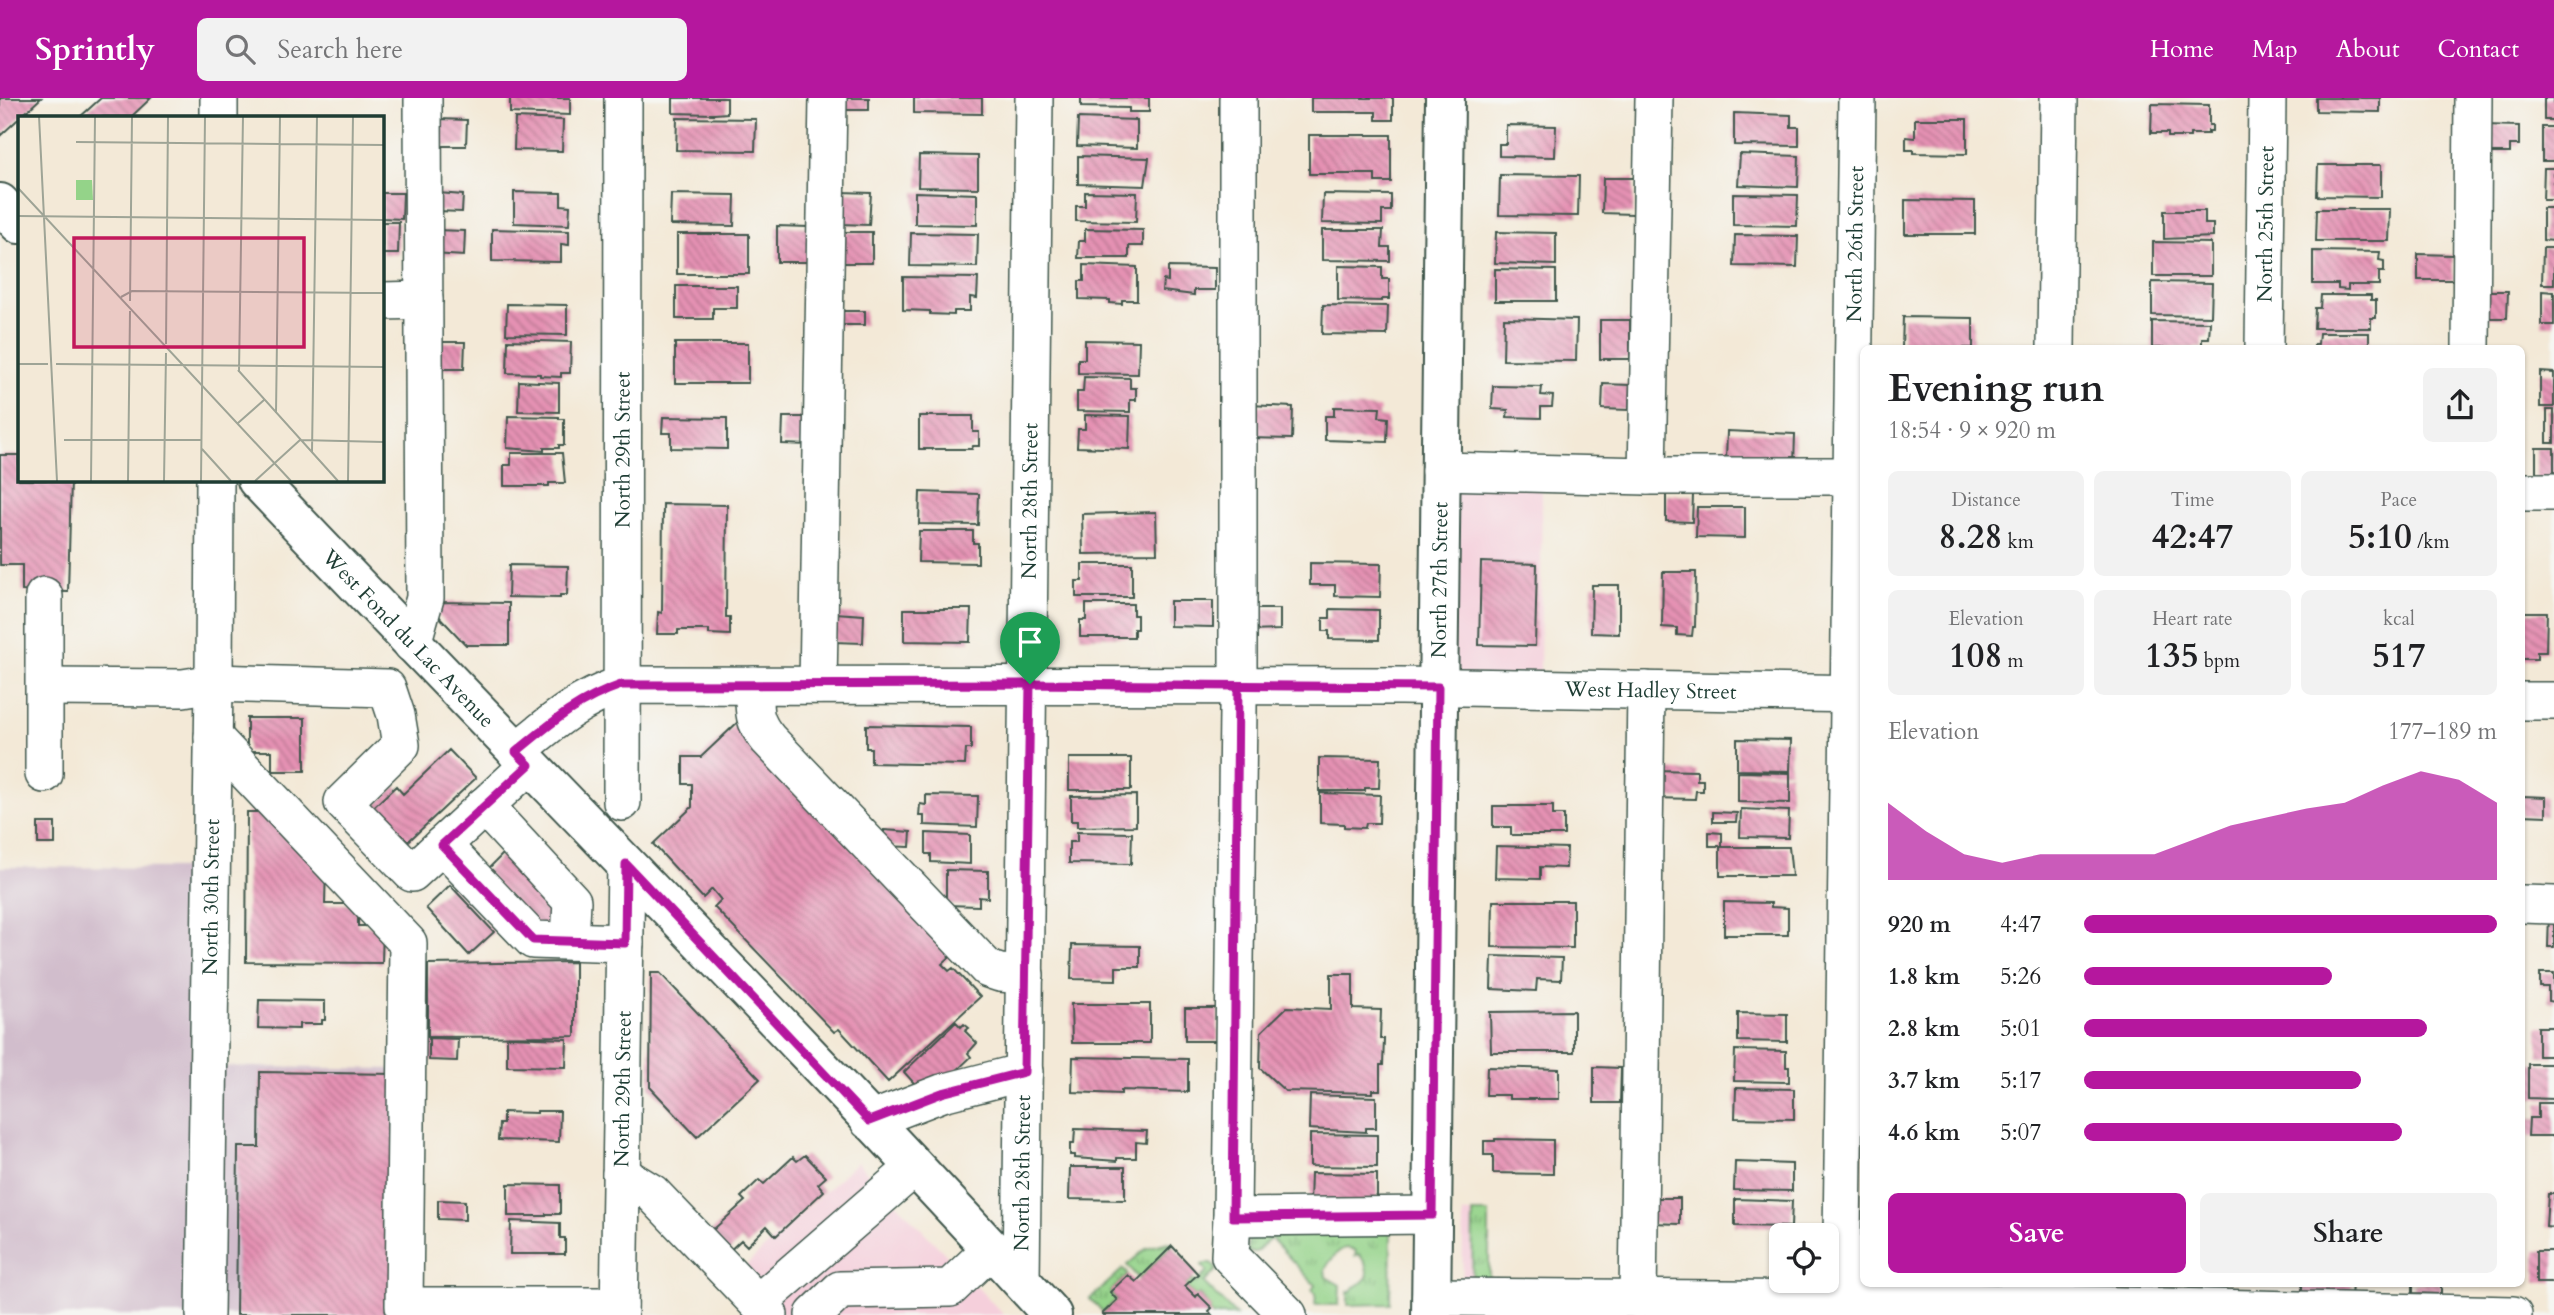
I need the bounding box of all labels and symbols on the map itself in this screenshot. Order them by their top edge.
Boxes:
inset map [18,116,383,481]
street label: North 25th Street [2250,145,2281,303]
street label: North 26th Street [1840,165,1871,323]
street label: North 29th Street [608,371,637,528]
street label: North 28th Street [1014,422,1045,580]
street label: North 27th Street [1424,501,1455,659]
street label: West Fond du Lac Avenue [315,542,501,734]
pin [1000,612,1060,684]
street label: West Hadley Street [1563,674,1737,706]
street label: North 30th Street [195,818,227,976]
street label: North 29th Street [607,1010,638,1168]
street label: North 28th Street [1007,1094,1038,1252]

